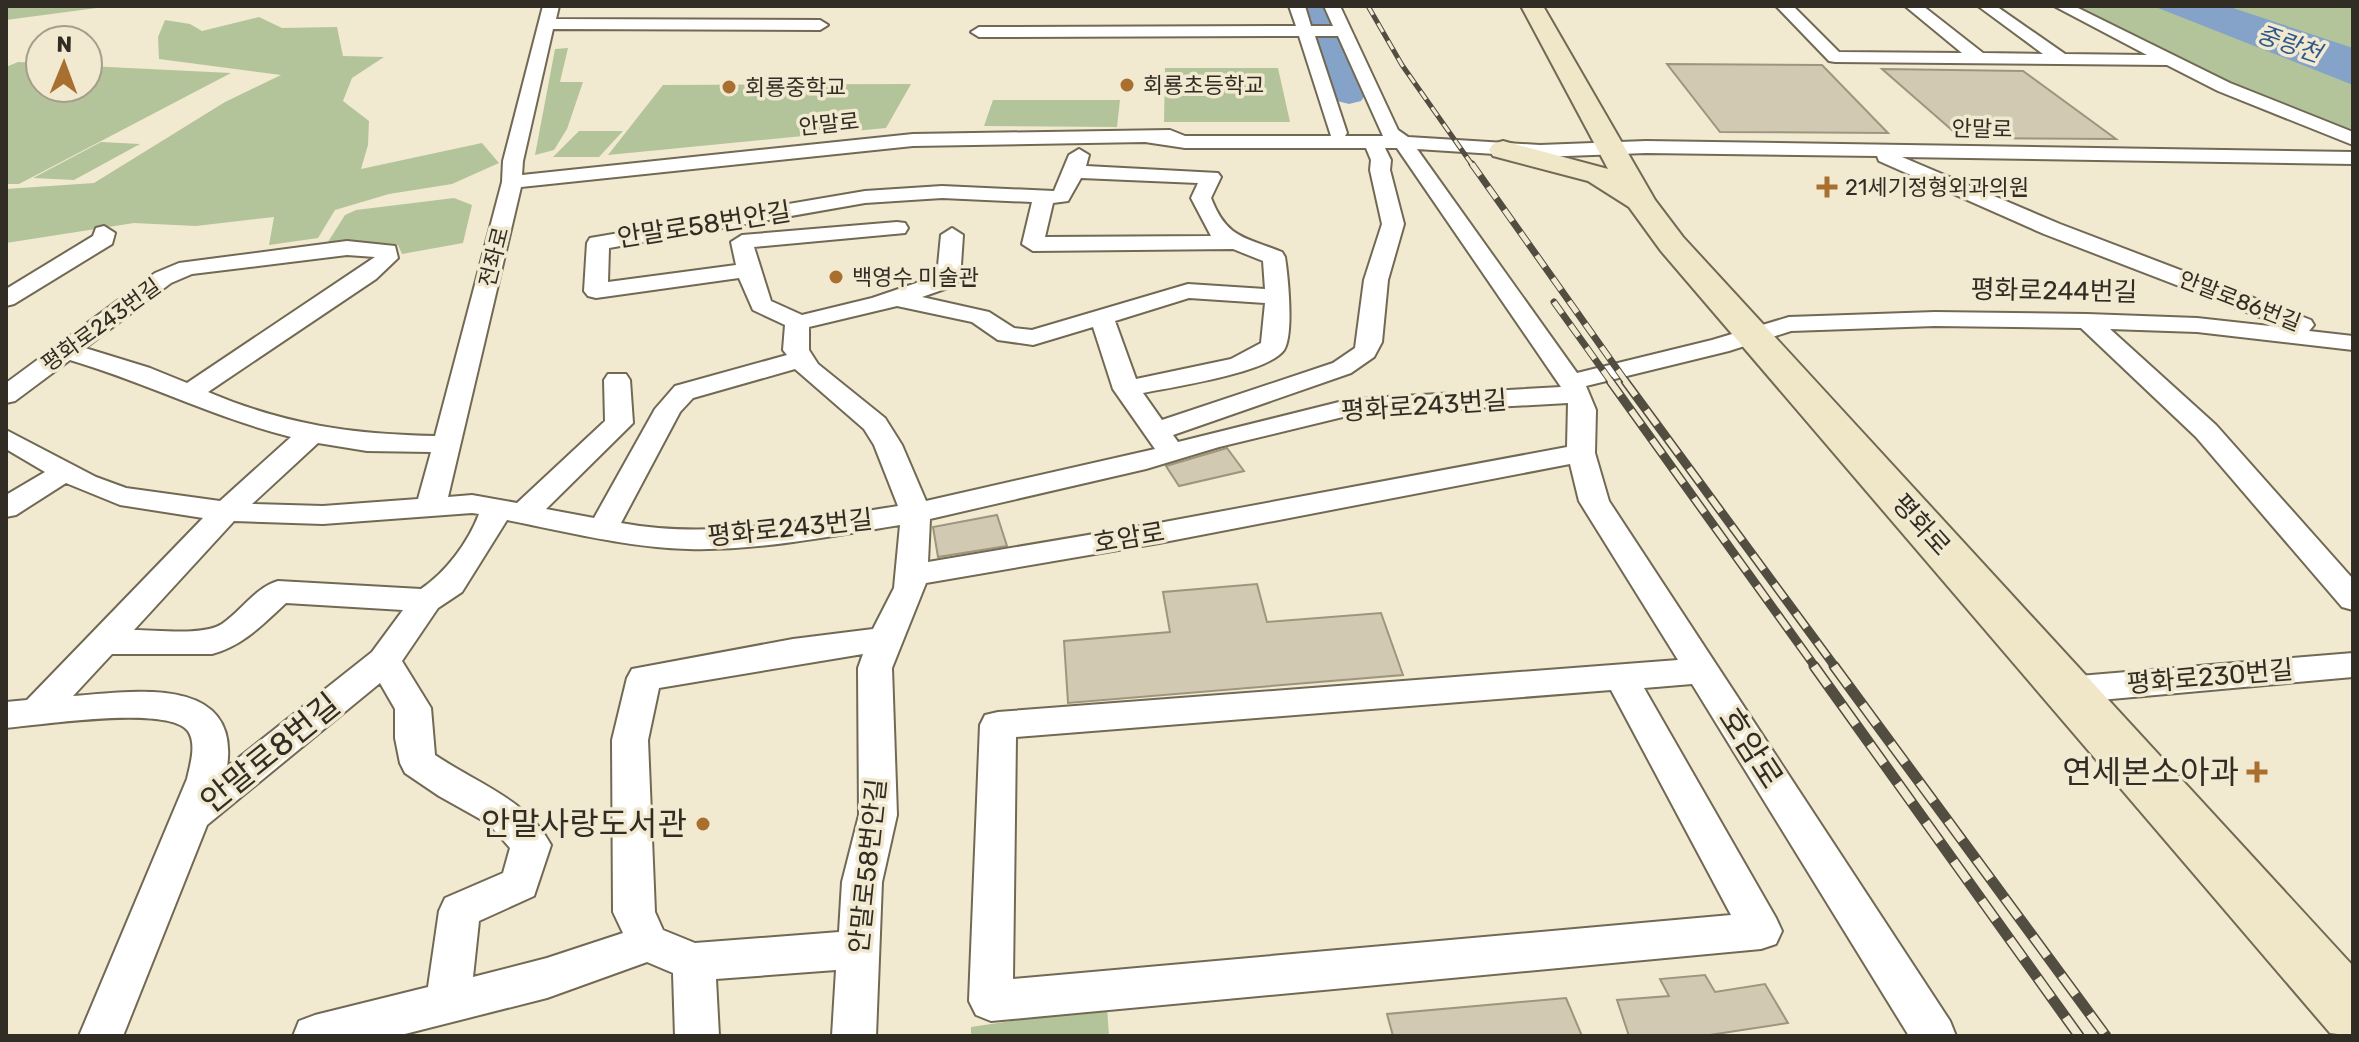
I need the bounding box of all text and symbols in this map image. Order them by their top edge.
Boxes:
water label: 중랑천 [2253,20,2328,69]
north arrow [24,24,104,104]
text: N [56,31,72,58]
place label: 회룡초등학교 [1143,72,1264,99]
place label: 회룡중학교 [745,74,846,101]
marker: 회룡초등학교 [1118,76,1136,94]
marker: 회룡중학교 [720,78,738,96]
street label: 안말로 [797,107,861,141]
street label: 안말로 [1951,115,2013,143]
place label: 21세기정형외과의원 [1845,174,2029,201]
marker: 21세기정형외과의원 [1816,176,1838,198]
street label: 안말로58번안길 [615,196,793,254]
street label: 전좌로 [474,224,514,290]
place label: 백영수 미술관 [852,264,979,291]
street label: 안말로86번길 [2175,265,2305,337]
marker: 백영수 미술관 [827,268,845,286]
street label: 평화로243번길 [36,273,166,377]
street label: 평화로244번길 [1970,274,2138,308]
street label: 평화로243번길 [1340,385,1508,427]
street label: 평화로 [1885,488,1957,562]
street label: 평화로243번길 [706,504,874,552]
street label: 호암로 [1091,517,1167,559]
street label: 평화로230번길 [2125,654,2295,700]
street label: 안말로8번길 [193,686,347,820]
street label: 호암로 [1711,701,1791,795]
place label: 연세본소아과 [2062,753,2239,791]
marker: 연세본소아과 [2246,761,2268,783]
street label: 안말로58번안길 [843,777,893,955]
place label: 안말사랑도서관 [481,805,687,843]
marker: 안말사랑도서관 [694,815,712,833]

